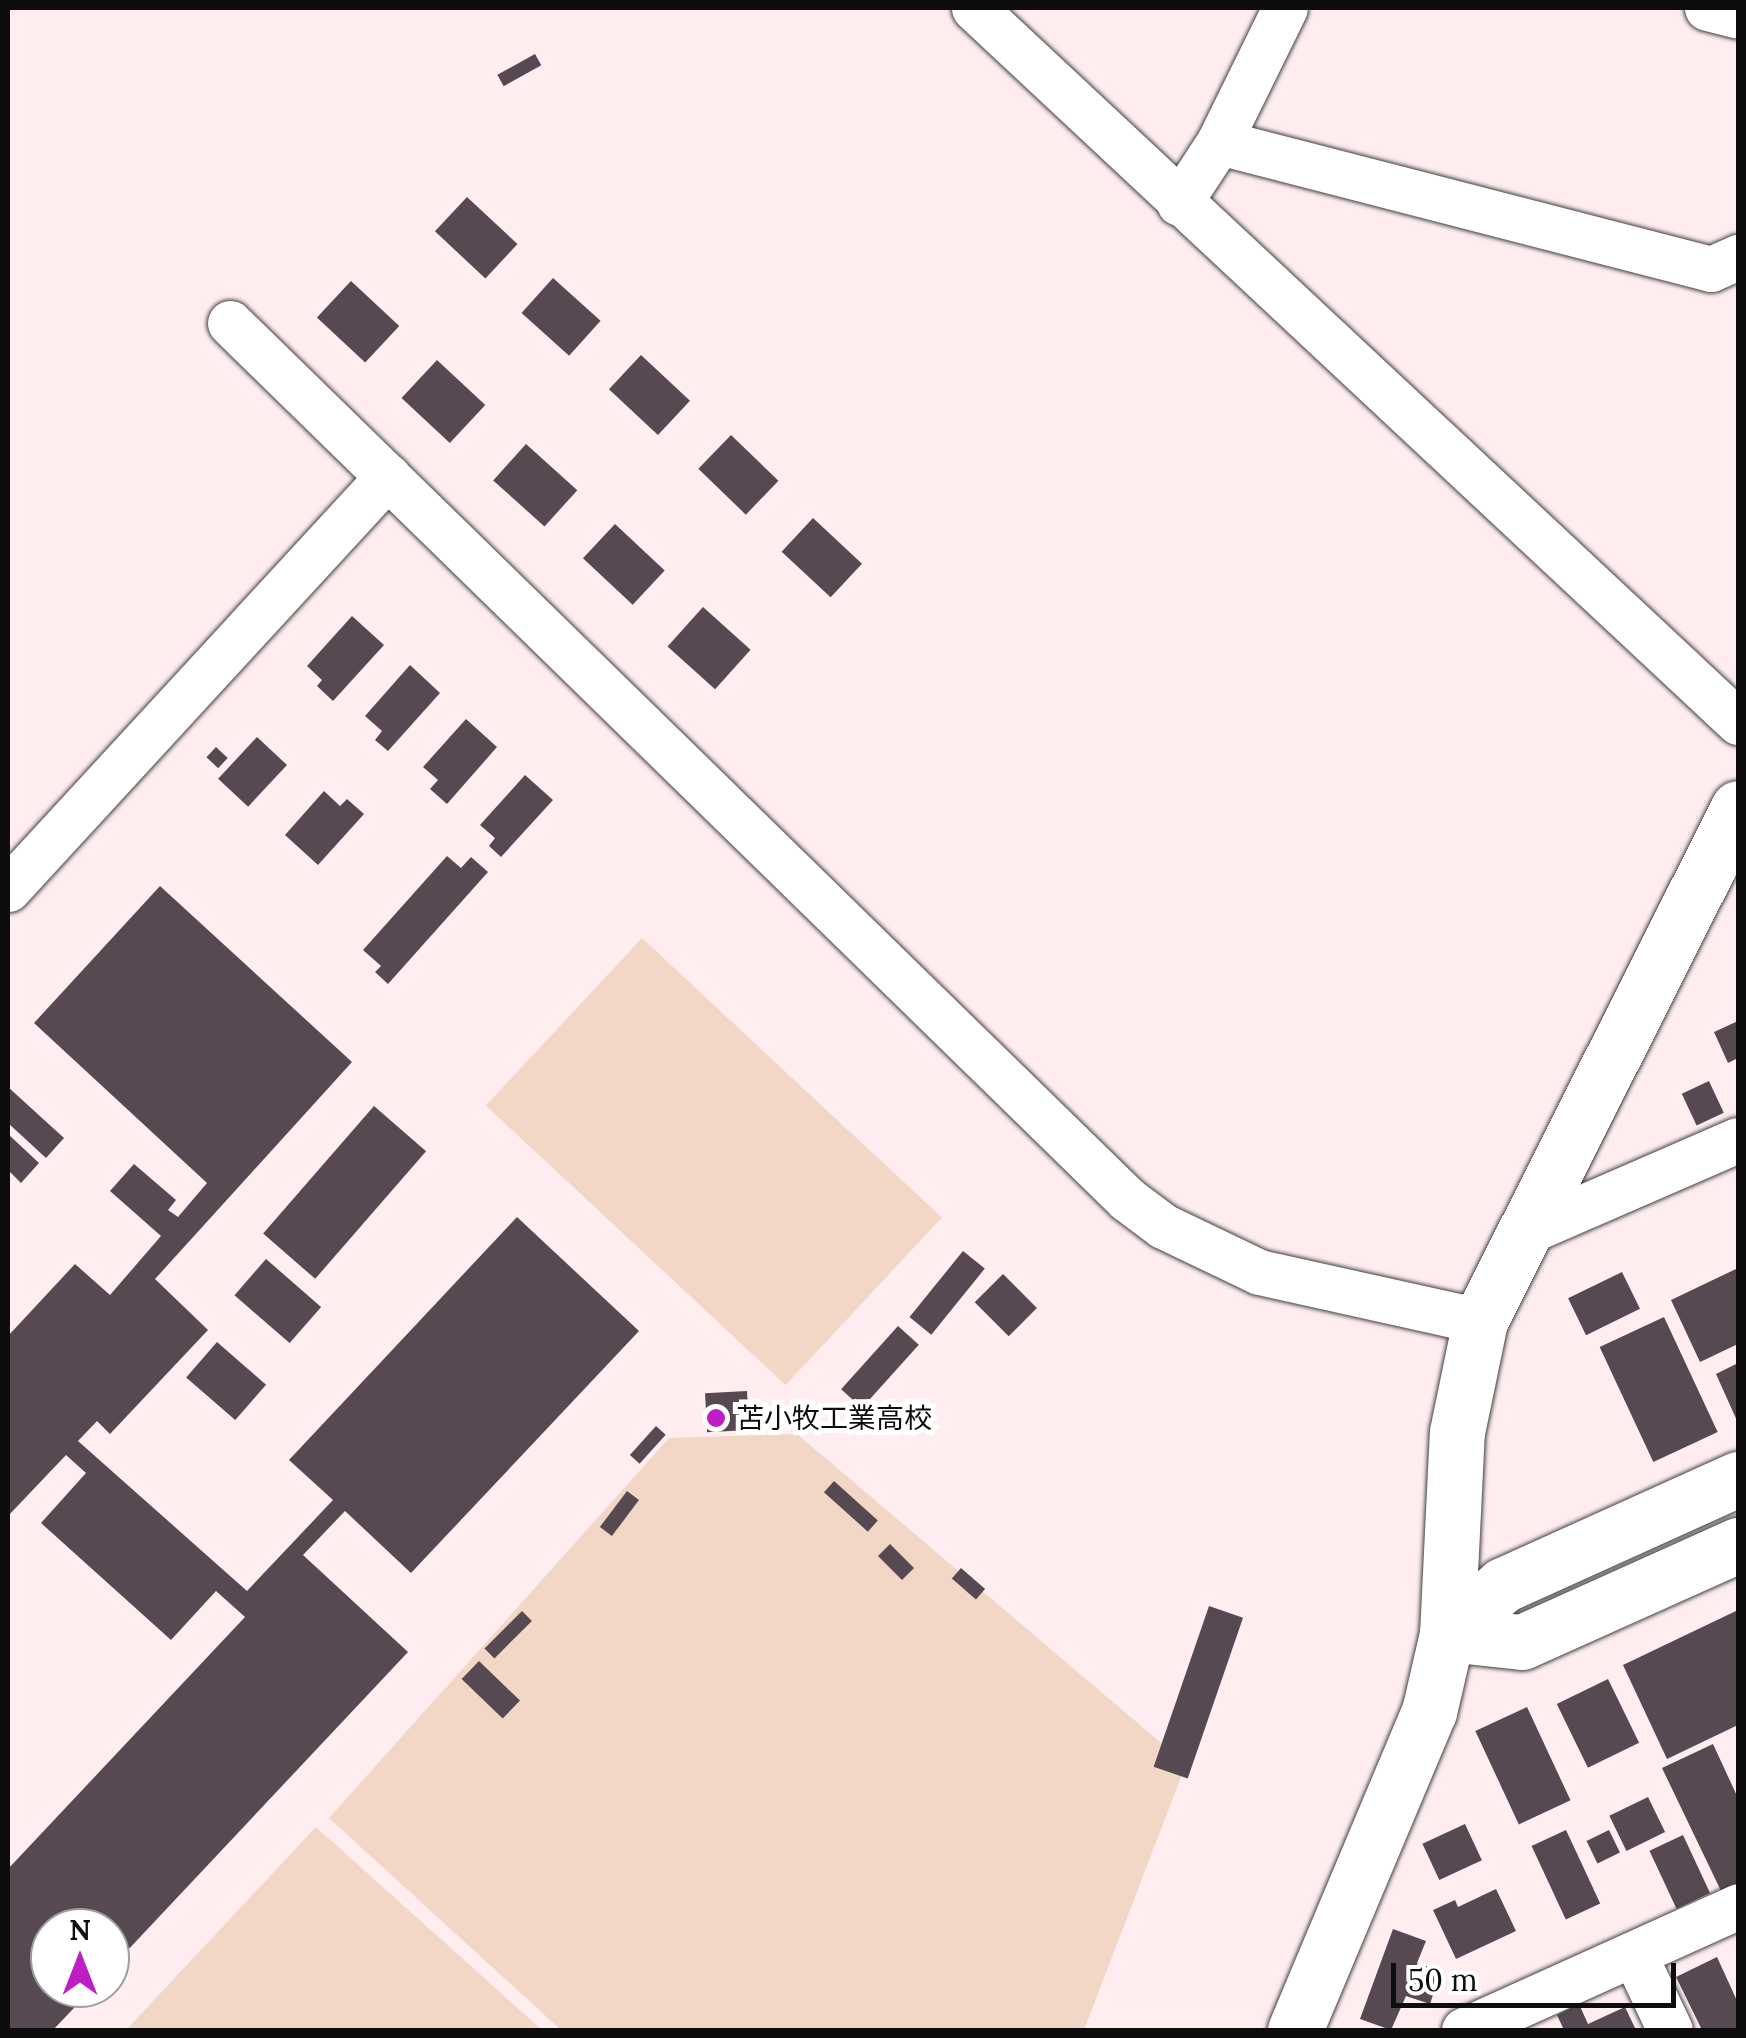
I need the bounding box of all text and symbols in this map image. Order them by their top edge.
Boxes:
place label: 苫小牧工業高校 [736,1401,932,1435]
marker: 苫小牧工業高校 [705,1407,727,1429]
north arrow [30,1908,130,2008]
text: N [69,1912,91,1948]
scale bar [1396,1943,1681,2005]
text: 50 m [1408,1961,1478,1999]

